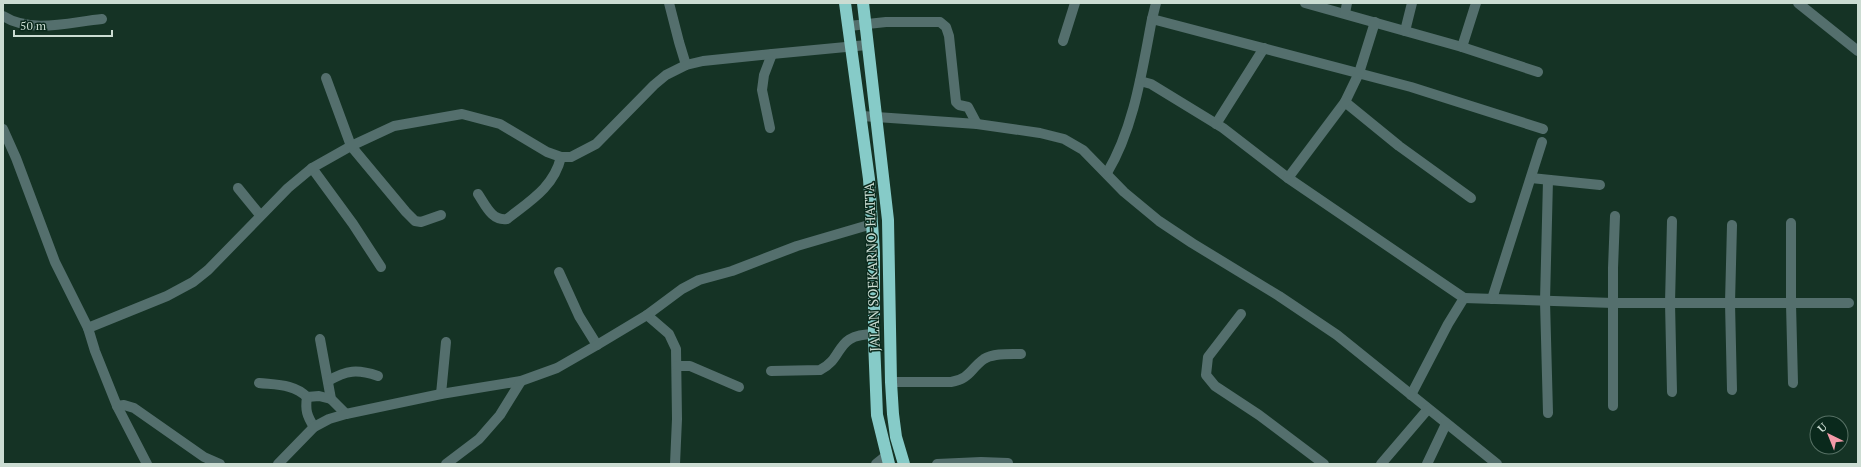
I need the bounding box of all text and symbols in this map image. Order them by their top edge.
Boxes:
scale bar [14,12,112,38]
text: 50 m [20,18,47,33]
street label: JALAN SOEKARNO-HATTA [859,182,884,352]
north arrow [1809,415,1849,455]
text: U [1815,420,1830,435]

